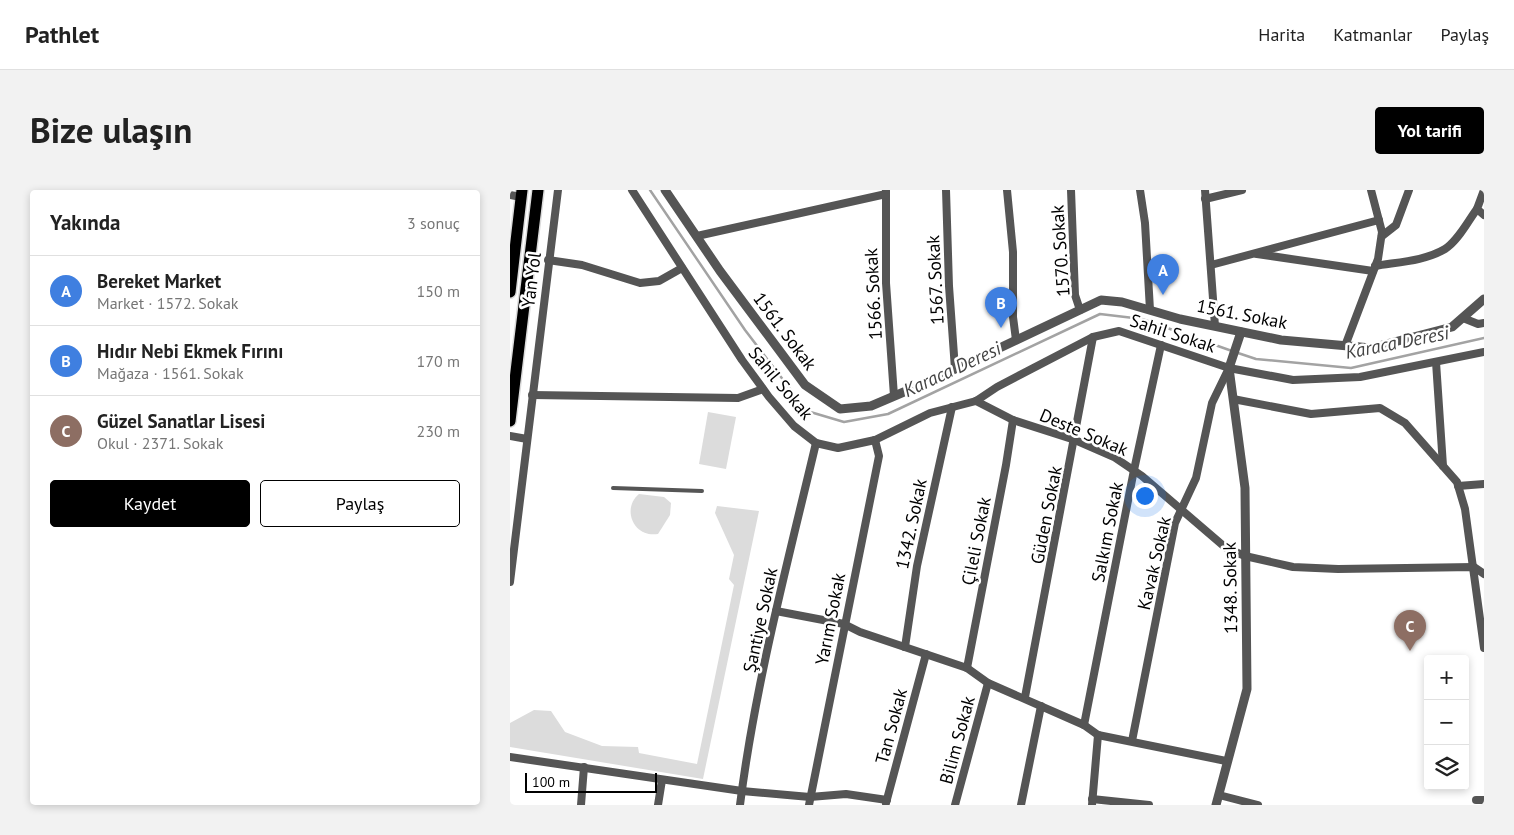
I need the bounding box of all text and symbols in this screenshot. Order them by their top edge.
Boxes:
text: Pathlet [25,19,99,50]
text: Harita [1258,23,1305,46]
text: Katmanlar [1333,23,1412,46]
text: Paylaş [1440,23,1489,46]
text: Bize ulaşın [30,107,192,153]
button: Yol tarifi [1375,107,1484,154]
street label: 1570. Sokak [1045,204,1075,298]
text: Yakında [50,209,120,236]
text: 3 sonuç [407,213,460,233]
street label: 1567. Sokak [921,234,949,325]
street label: 1566. Sokak [859,247,887,340]
street label: Yan Yol [516,250,546,309]
pin: A [1147,254,1179,295]
text: Bereket Market [97,269,221,293]
text: A [61,281,71,301]
text: 150 m [417,281,460,301]
street label: 1561. Sokak [748,287,822,375]
pin: B [985,287,1017,328]
text: Market · 1572. Sokak [97,293,239,313]
street label: 1561. Sokak [1195,294,1290,334]
street label: Sahil Sokak [1127,308,1219,358]
water label: Karaca Deresi [1343,320,1452,364]
water label: Karaca Deresi [899,335,1006,402]
text: Hıdır Nebi Ekmek Fırını [97,339,283,363]
street label: Sahil Sokak [744,342,819,425]
text: B [61,351,71,371]
text: 170 m [417,351,460,371]
text: Mağaza · 1561. Sokak [97,363,244,383]
street label: Deste Sokak [1036,403,1132,461]
text: Güzel Sanatlar Lisesi [97,409,265,433]
text: C [62,421,70,441]
text: 230 m [417,421,460,441]
text: Okul · 2371. Sokak [97,433,223,453]
street label: Güden Sokak [1025,464,1067,566]
street label: 1342. Sokak [890,476,932,571]
street label: Salkım Sokak [1086,479,1128,584]
button: Kaydet [50,480,250,527]
button: Paylaş [260,480,460,527]
your location [1132,483,1158,509]
street label: Çileli Sokak [956,494,996,587]
street label: Kavak Sokak [1132,514,1176,612]
street label: 1348. Sokak [1218,541,1242,634]
street label: Şantiye Sokak [738,565,782,675]
street label: Yarım Sokak [810,571,850,667]
pin: C [1394,610,1426,651]
map controls [1424,655,1469,790]
button: + [1424,655,1469,700]
street label: Tan Sokak [870,685,912,766]
street label: Bilim Sokak [934,693,980,787]
button: − [1424,700,1469,745]
button: layers [1424,745,1469,790]
scale bar [525,770,658,793]
text: 100 m [532,773,570,791]

